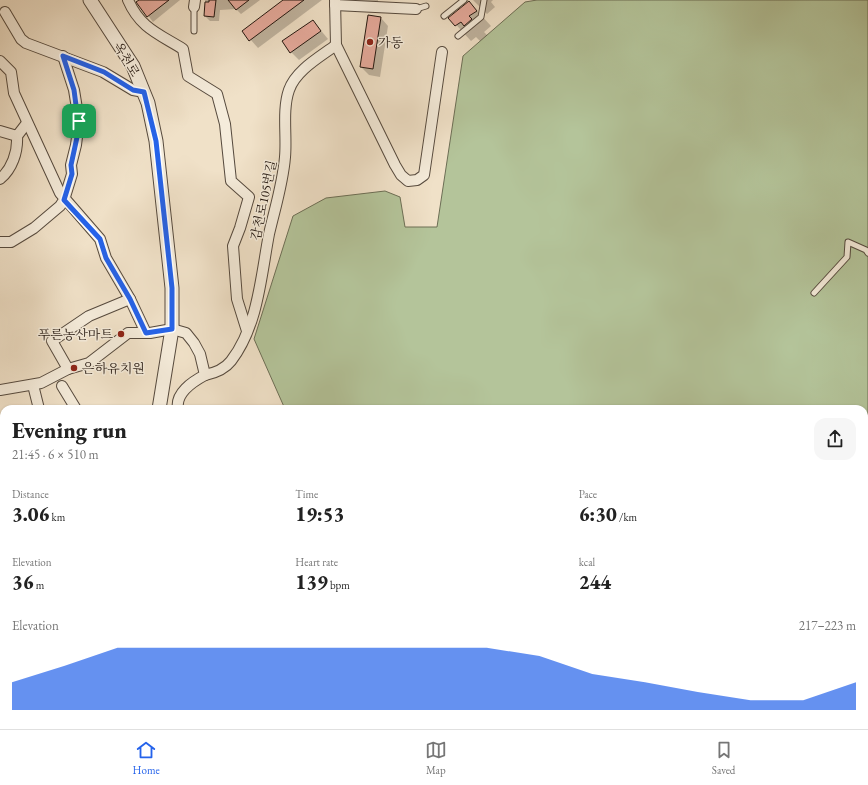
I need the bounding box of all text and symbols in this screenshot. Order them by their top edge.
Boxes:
place label: 가동 [378,34,404,51]
marker: 가동 [365,37,375,47]
street label: 옥천로 [110,39,144,80]
pin [62,104,96,138]
icon: arrive [68,110,90,132]
street label: 감천로105번길 [247,158,280,242]
place label: 푸른농산마트 [38,326,113,343]
marker: 푸른농산마트 [116,329,126,339]
place label: 은하유치원 [82,360,145,377]
marker: 은하유치원 [69,363,79,373]
text: Evening run [12,416,127,445]
button: share [814,418,856,460]
text: 21:45 · 6 × 510 m [12,446,99,463]
text: Distance [12,487,49,501]
text: Time [295,487,318,501]
text: Pace [579,487,597,501]
text: 3.06 [12,501,49,527]
text: 19:53 [295,501,344,527]
text: 6:30 [579,501,617,527]
text: km [49,510,65,524]
text: /km [617,510,637,524]
text: Elevation [12,555,52,569]
text: Heart rate [295,555,338,569]
text: kcal [579,555,595,569]
text: 36 [12,569,34,595]
text: 139 [295,569,328,595]
text: 244 [579,569,611,595]
text: m [34,578,44,592]
text: bpm [328,578,350,592]
text: Elevation [12,617,59,634]
text: 217–223 m [799,617,856,634]
tab: Home [133,739,160,777]
tab: Map [425,739,447,777]
tab: Saved [712,739,735,777]

